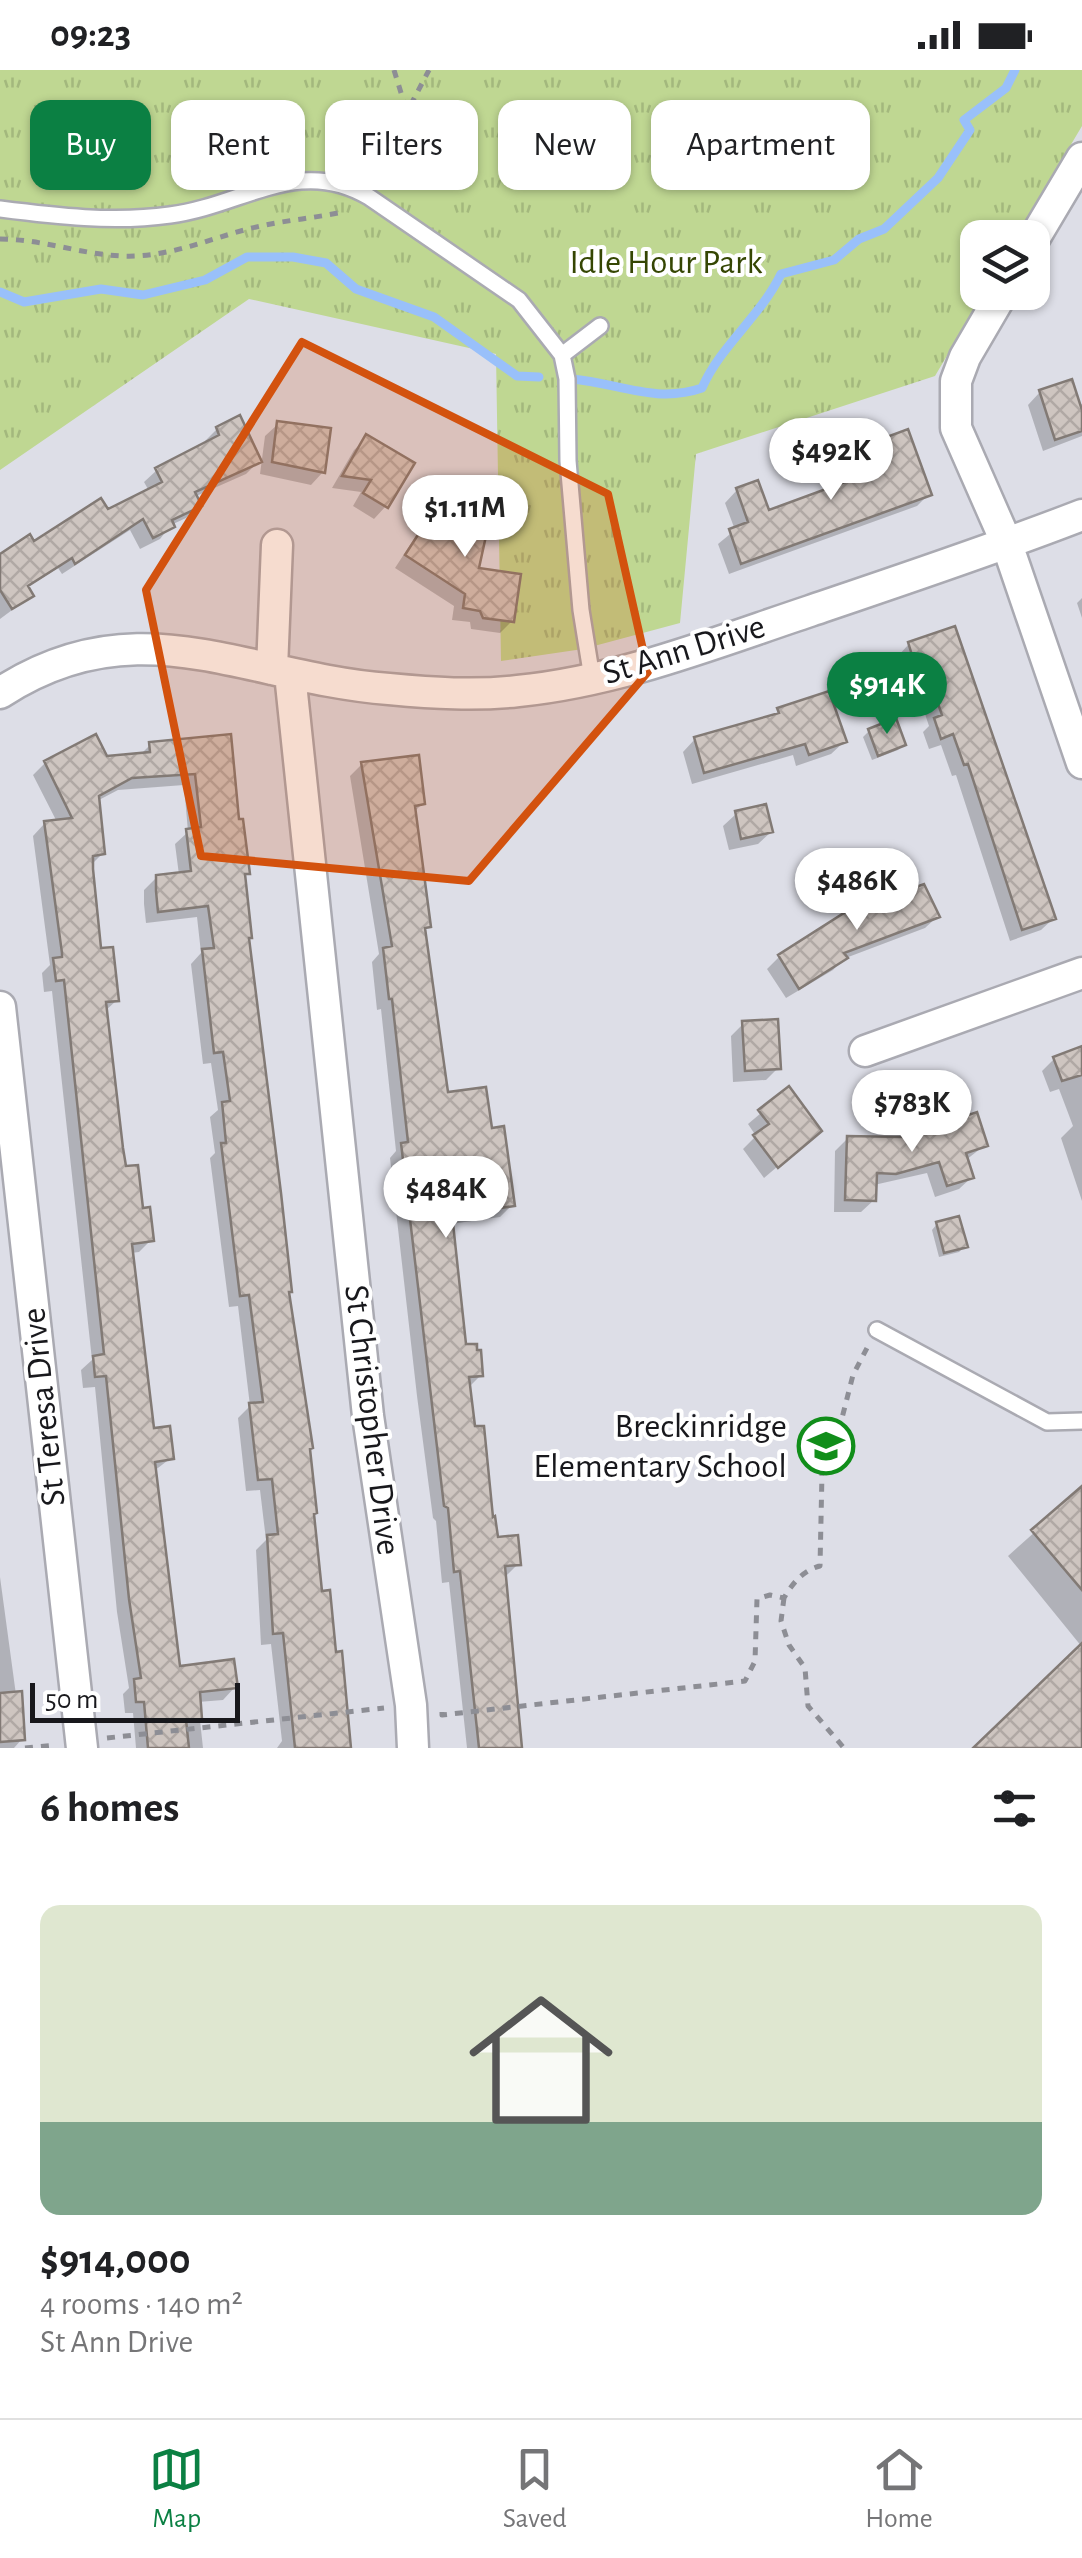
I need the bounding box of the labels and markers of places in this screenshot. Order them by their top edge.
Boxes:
pin: $492K [761,418,901,503]
pin: $1.11M [384,475,546,560]
pin: $914K [817,652,957,737]
pin: $486K [787,848,927,933]
pin: $783K [842,1070,982,1155]
pin: $484K [376,1156,516,1241]
place label: Breckinridge Elementary School [533,1409,787,1484]
school or university icon: Breckinridge Elementary School [796,1416,856,1476]

